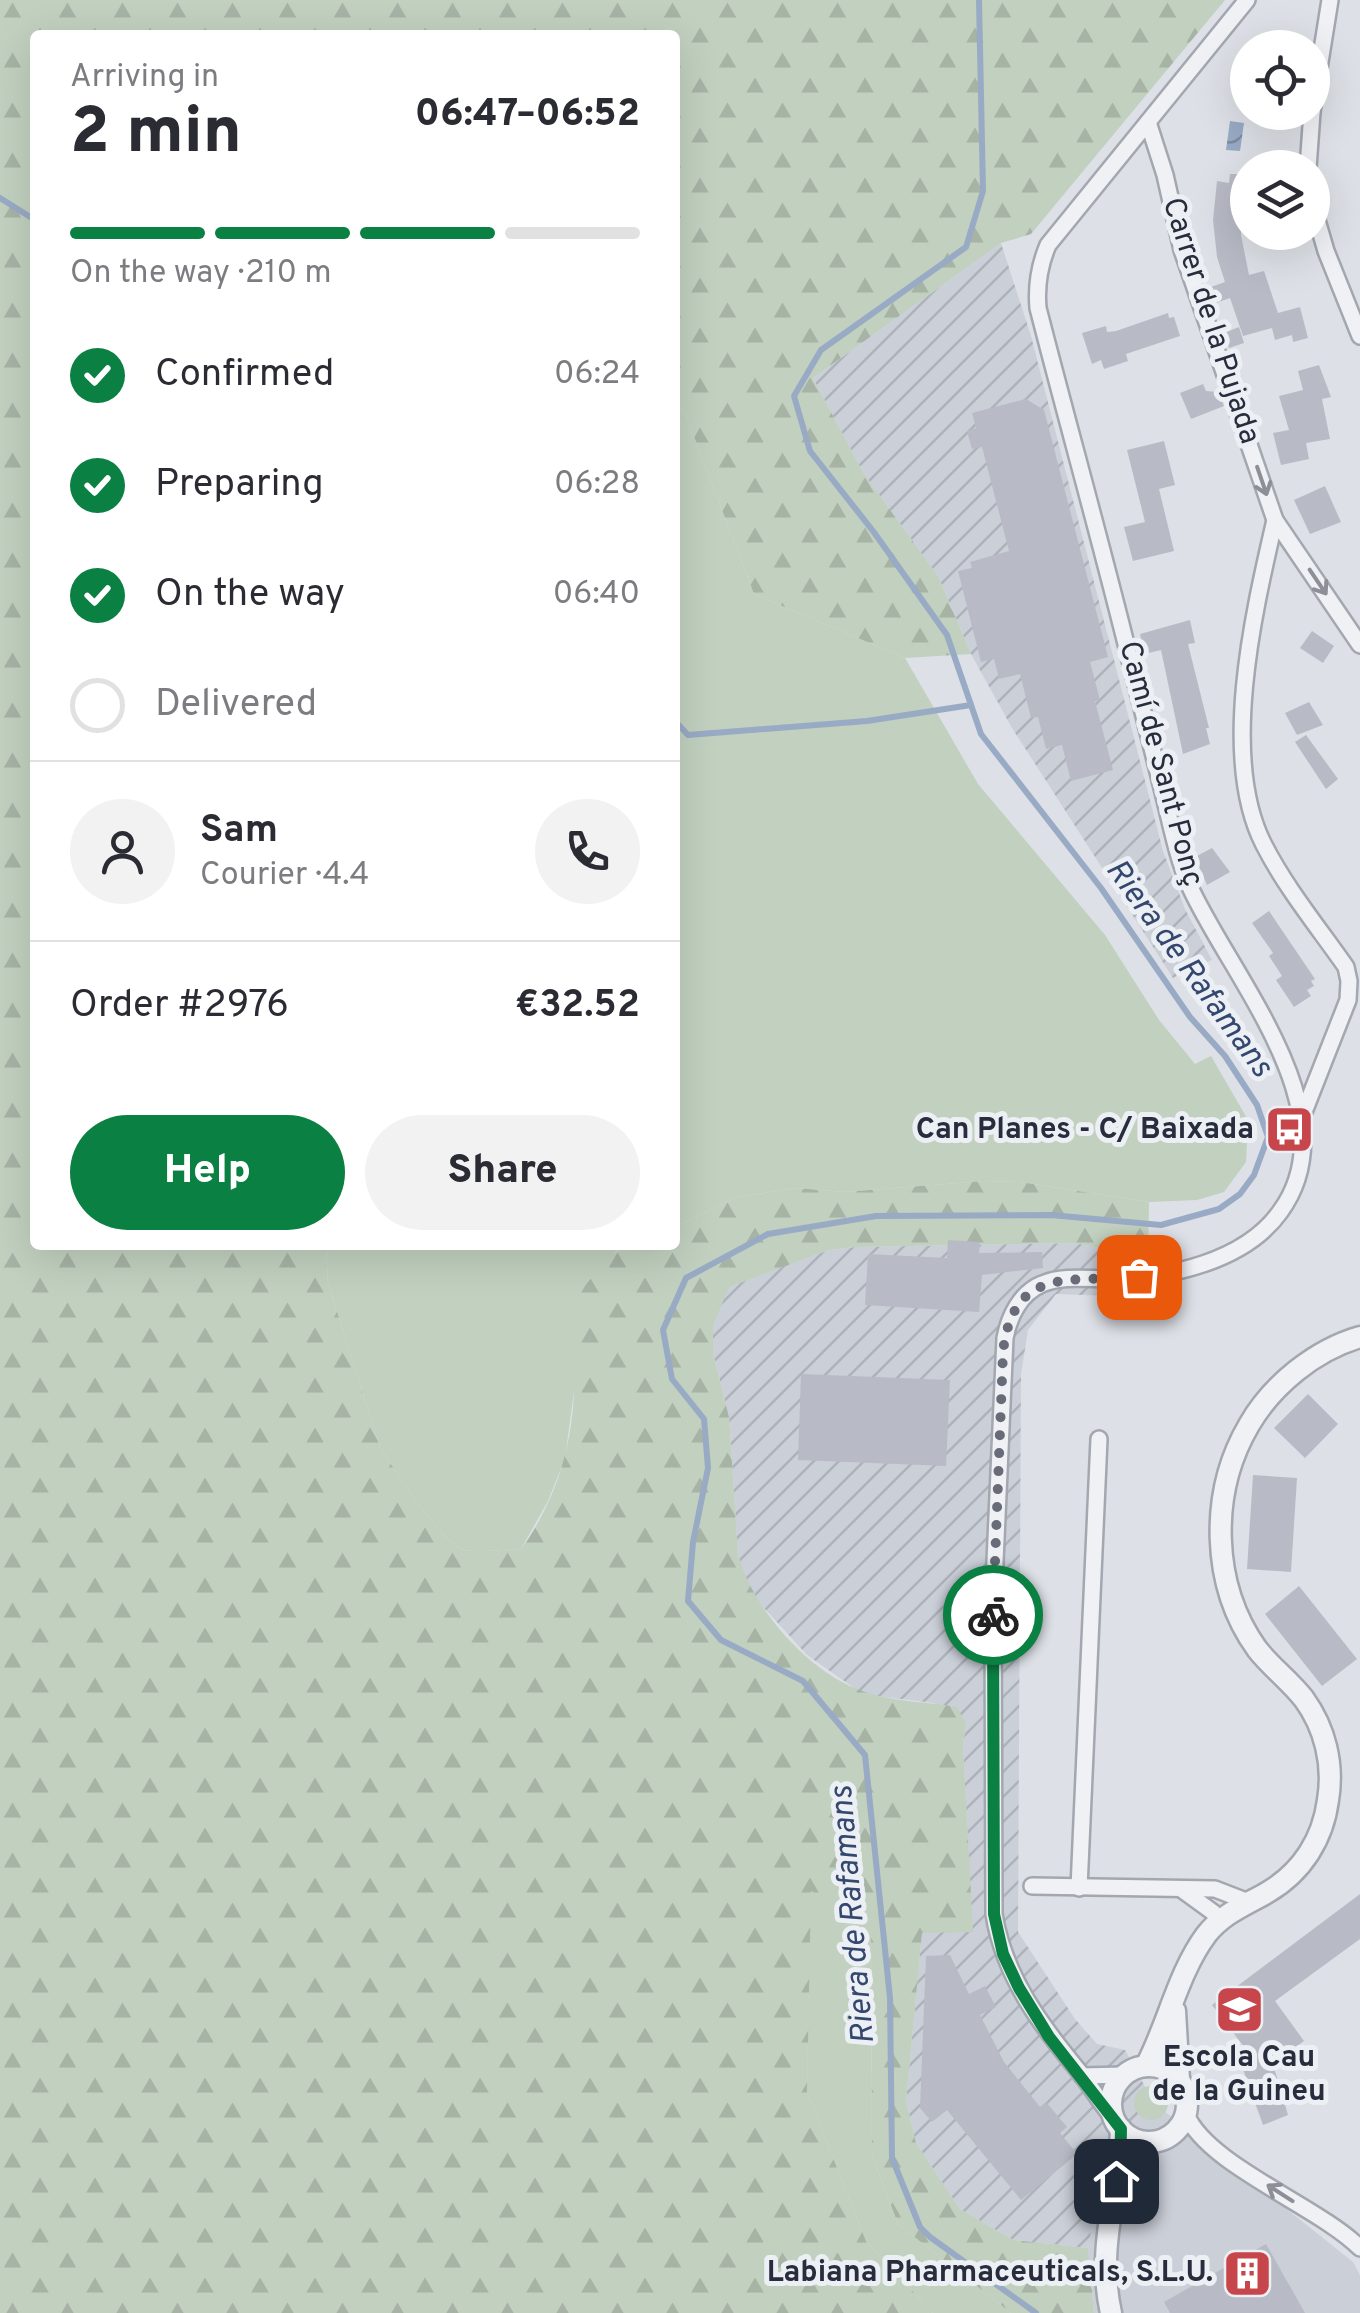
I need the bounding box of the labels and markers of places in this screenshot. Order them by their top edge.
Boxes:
bus stop icon: Can Planes - C/ Baixada [1263,1104,1315,1156]
place label: Can Planes - C/ Baixada [916,1112,1254,1149]
pin [1097,1235,1182,1320]
school or university icon: Escola Cau de la Guineu [1213,1983,1265,2035]
place label: Escola Cau de la Guineu [1152,2040,1326,2111]
pin [1074,2139,1159,2224]
building icon: Labiana Pharmaceuticals, S.L.U. [1222,2247,1274,2299]
place label: Labiana Pharmaceuticals, S.L.U. [767,2255,1213,2292]

